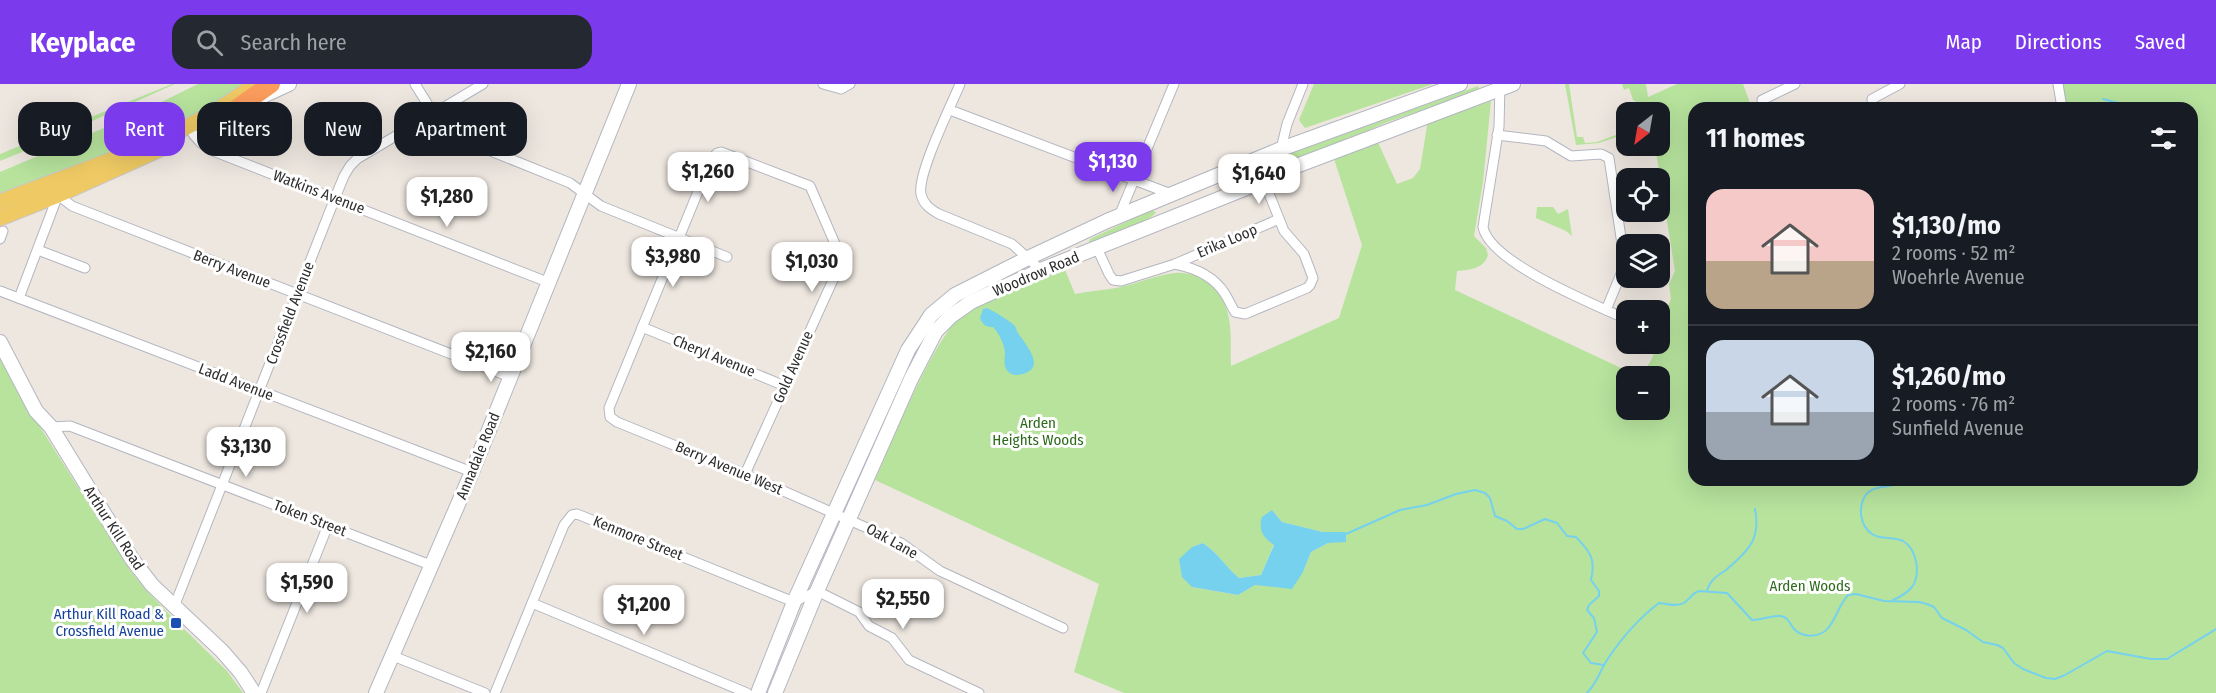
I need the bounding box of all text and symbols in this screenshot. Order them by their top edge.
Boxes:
search box [172,15,592,69]
text: Keyplace [30,26,136,59]
icon: search [193,26,226,59]
text: Search here [241,29,347,56]
text: Map [1945,29,1982,55]
text: Directions [2015,29,2102,55]
text: Saved [2135,29,2186,55]
chip: Buy [18,102,92,156]
chip: Rent [104,102,185,156]
chip: Filters [197,102,292,156]
chip: New [304,102,382,156]
chip: Apartment [394,102,527,156]
north arrow [1616,102,1670,156]
map controls [1616,102,1670,420]
icon: filters [2147,122,2180,155]
text: 11 homes [1706,123,1805,154]
pin: $1,130 [1064,142,1162,193]
text: $1,130 [1088,149,1138,173]
pin: $1,260 [659,152,757,203]
pin: $1,640 [1210,154,1308,205]
text: $1,260 [682,159,734,183]
text: $1,640 [1232,161,1286,185]
street label: Watkins Avenue [271,166,367,218]
button: locate [1616,168,1670,222]
pin: $1,280 [398,177,496,228]
text: $1,280 [421,184,473,208]
text: $1,130/mo [1892,210,2001,241]
icon: home [1754,213,1826,285]
street label: Erika Loop [1194,220,1260,262]
button: layers [1616,234,1670,288]
pin: $3,980 [624,237,722,288]
text: 2 rooms · 52 m² [1892,241,2016,265]
pin: $1,030 [763,242,861,293]
text: $3,980 [645,244,701,268]
street label: Berry Avenue [191,246,273,292]
street label: Woodrow Road [990,248,1082,300]
text: $1,030 [785,249,839,273]
street label: Crossfield Avenue [262,259,318,367]
text: Woehrle Avenue [1892,265,2025,289]
button: + [1616,300,1670,354]
street label: Gold Avenue [769,328,817,406]
street label: Cheryl Avenue [670,331,758,381]
pin: $2,160 [442,332,540,383]
text: $2,160 [465,339,517,363]
street label: Ladd Avenue [196,360,276,404]
text: $1,260/mo [1892,361,2006,392]
icon: home [1754,364,1826,436]
button: − [1616,366,1670,420]
text: 2 rooms · 76 m² [1892,392,2015,416]
street label: Annadale Road [452,410,504,502]
park label: Arden Heights Woods [992,414,1084,449]
text: Sunfield Avenue [1892,416,2024,440]
pin: $3,130 [197,427,295,478]
text: $3,130 [221,434,271,458]
street label: Berry Avenue West [673,437,785,499]
street label: Arthur Kill Road [80,483,148,573]
street label: Token Street [271,496,349,540]
street label: Kenmore Street [591,512,686,564]
street label: Oak Lane [863,519,921,563]
pin: $1,590 [258,563,356,614]
text: $1,590 [280,570,334,594]
park label: Arden Woods [1770,577,1850,595]
pin: $2,550 [854,579,952,630]
pin: $1,200 [595,585,693,636]
text: $2,550 [876,586,930,610]
text: $1,200 [617,592,671,616]
place label: Arthur Kill Road & Crossfield Avenue [54,605,164,640]
marker: Arthur Kill Road & Crossfield Avenue [169,616,183,630]

